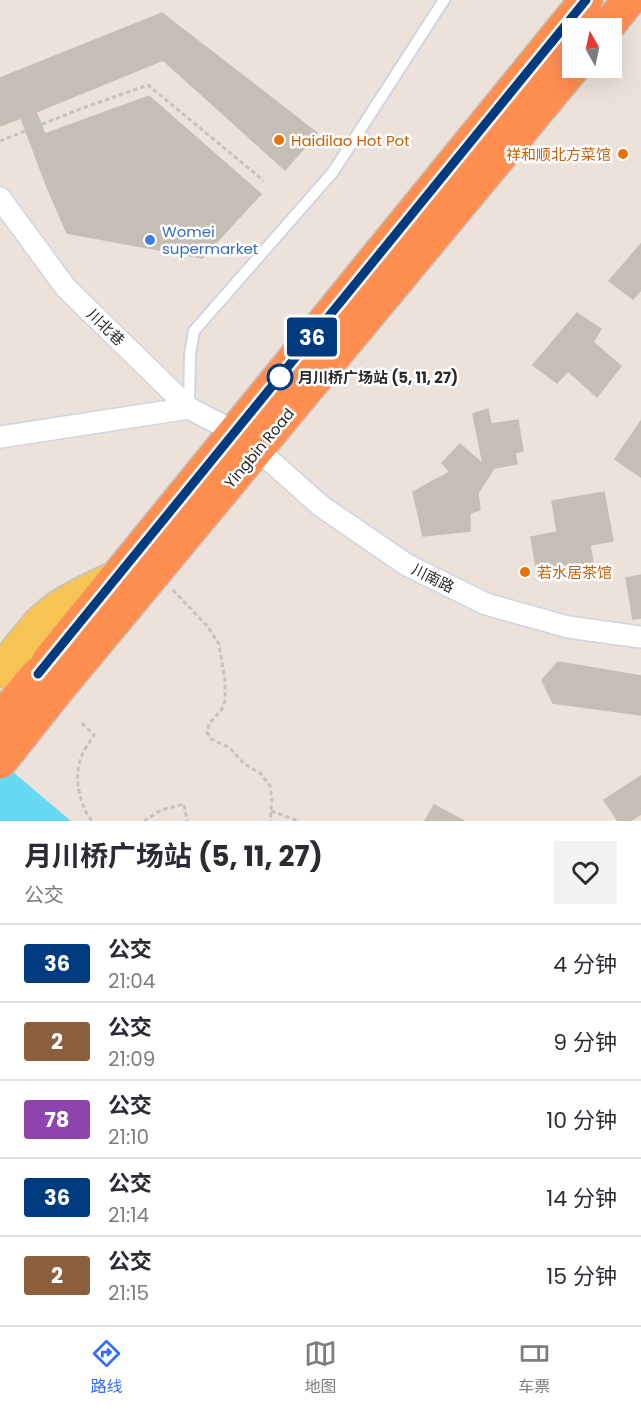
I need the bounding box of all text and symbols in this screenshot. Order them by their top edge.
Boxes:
north arrow [562,18,622,78]
map controls [562,18,622,78]
place label: Haidilao Hot Pot [291,130,410,151]
marker: Haidilao Hot Pot [272,133,286,147]
place label: 祥和顺北方菜馆 [506,144,611,165]
marker: 祥和顺北方菜馆 [616,147,630,161]
place label: Womei supermarket [162,221,258,259]
marker: Womei supermarket [143,233,157,247]
street label: 川北巷 [83,304,129,350]
line badge: 36 [285,318,339,356]
text: 36 [299,323,325,352]
marker: 月川桥广场站 (5, 11, 27) [267,364,293,390]
place label: 月川桥广场站 (5, 11, 27) [298,367,458,388]
street label: Yingbin Road [219,403,299,493]
street label: 川南路 [408,558,458,598]
place label: 若水居茶馆 [537,562,612,583]
marker: 若水居茶馆 [518,565,532,579]
text: 月川桥广场站 (5, 11, 27) [24,837,323,876]
button: heart [554,841,617,904]
text: 公交 [24,881,64,909]
text: 公交 [108,934,152,965]
text: 36 [44,949,70,978]
text: 4 分钟 [553,949,617,980]
text: 21:04 [108,967,155,995]
text: 公交 [108,1012,152,1043]
text: 2 [51,1027,63,1056]
text: 9 分钟 [553,1027,617,1058]
text: 21:09 [108,1045,155,1073]
text: 公交 [108,1090,152,1121]
text: 78 [45,1105,69,1134]
text: 10 分钟 [546,1105,617,1136]
text: 21:10 [108,1123,149,1151]
text: 公交 [108,1168,152,1199]
text: 36 [44,1183,70,1212]
text: 14 分钟 [546,1183,617,1214]
text: 21:14 [108,1201,149,1229]
text: 公交 [108,1246,152,1277]
text: 2 [51,1261,63,1290]
text: 15 分钟 [546,1261,617,1292]
text: 21:15 [108,1279,149,1307]
tab: 路线 [90,1337,123,1399]
tab: 地图 [304,1337,337,1399]
tab: 车票 [518,1337,551,1399]

